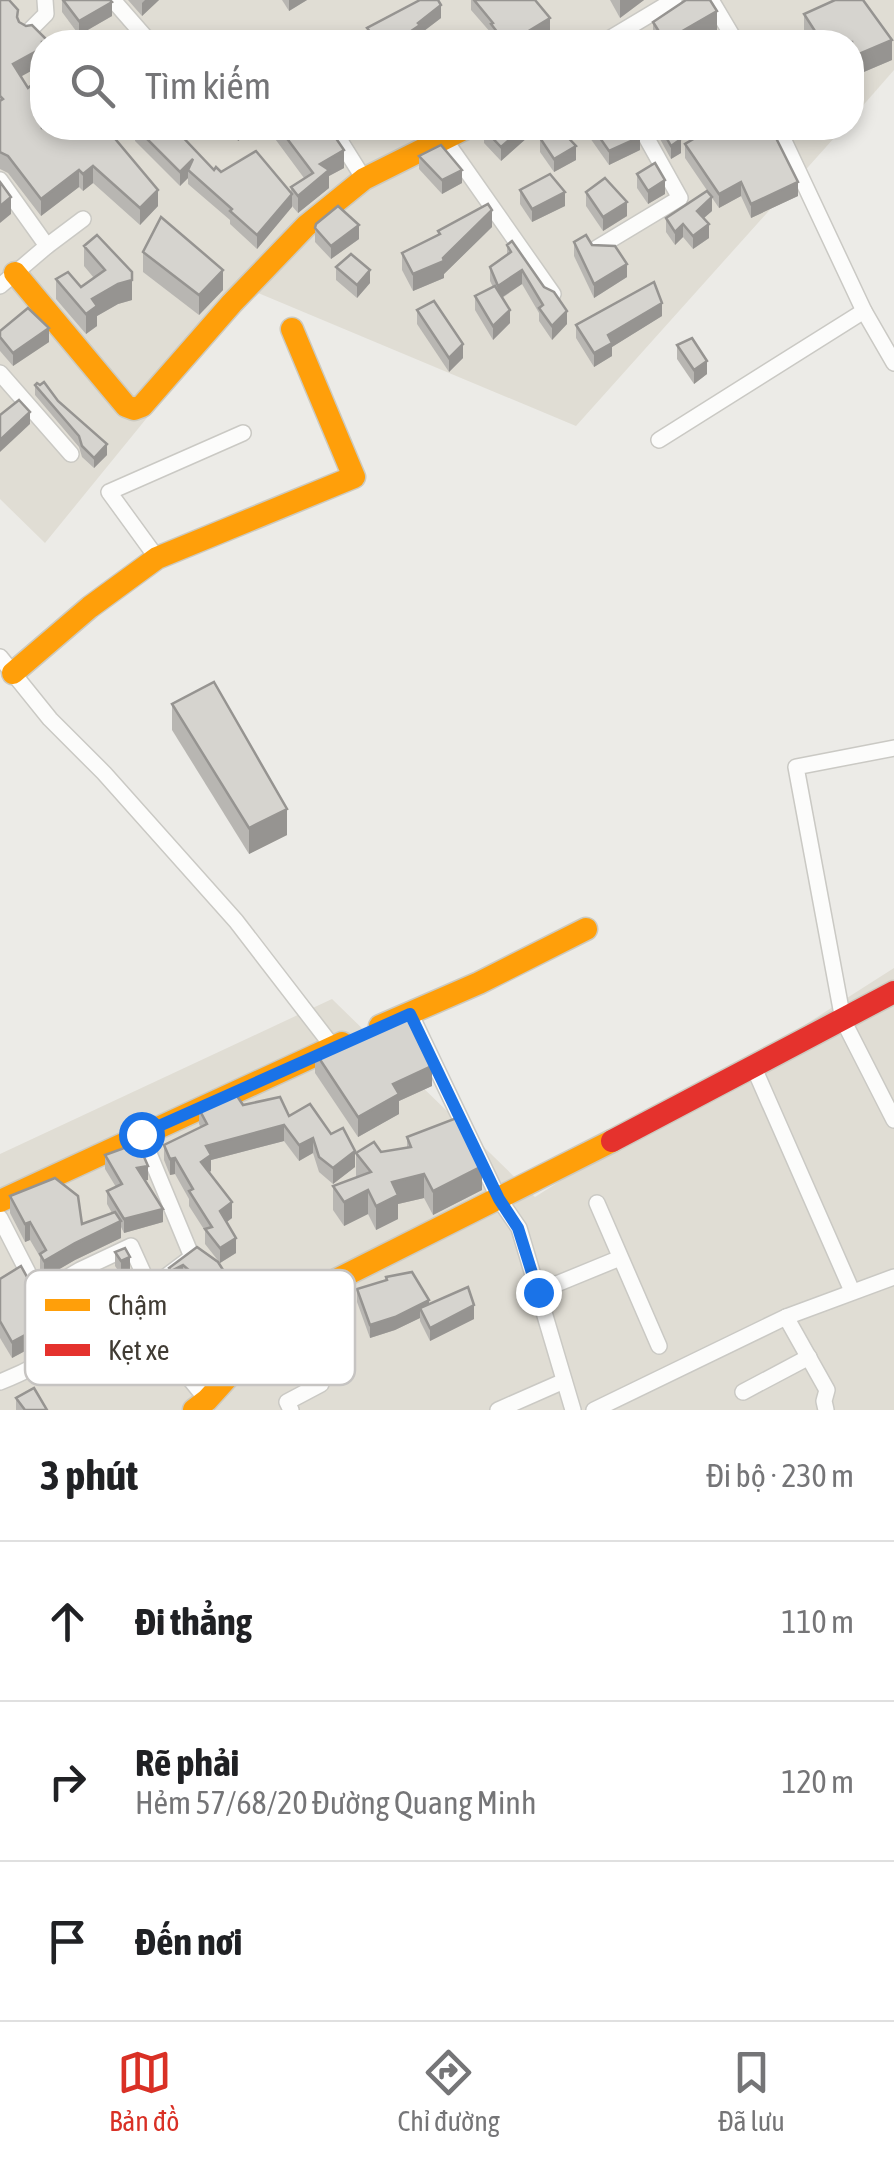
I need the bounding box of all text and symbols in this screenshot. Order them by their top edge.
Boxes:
search box [30,30,864,140]
icon: search [65,58,120,113]
text: Tìm kiếm [145,64,271,107]
route start [119,1112,165,1158]
legend [25,1270,355,1385]
route end [516,1270,562,1316]
text: Chậm [108,1289,167,1321]
text: Kẹt xe [108,1334,170,1366]
text: 3 phút [40,1451,138,1499]
text: Đi bộ · 230 m [706,1457,854,1494]
icon: ahead [40,1594,95,1649]
text: Đi thẳng [135,1600,252,1643]
text: 110 m [781,1603,854,1640]
text: Rẽ phải [135,1741,239,1784]
icon: right [40,1754,95,1809]
text: 120 m [781,1763,854,1800]
text: Hẻm 57/68/20 Đường Quang Minh [135,1784,536,1821]
icon: arrive [40,1914,95,1969]
text: Đến nơi [135,1920,242,1963]
tab: Bản đồ [109,2045,179,2137]
tab: Chỉ đường [398,2045,500,2137]
tab: Đã lưu [718,2045,785,2137]

